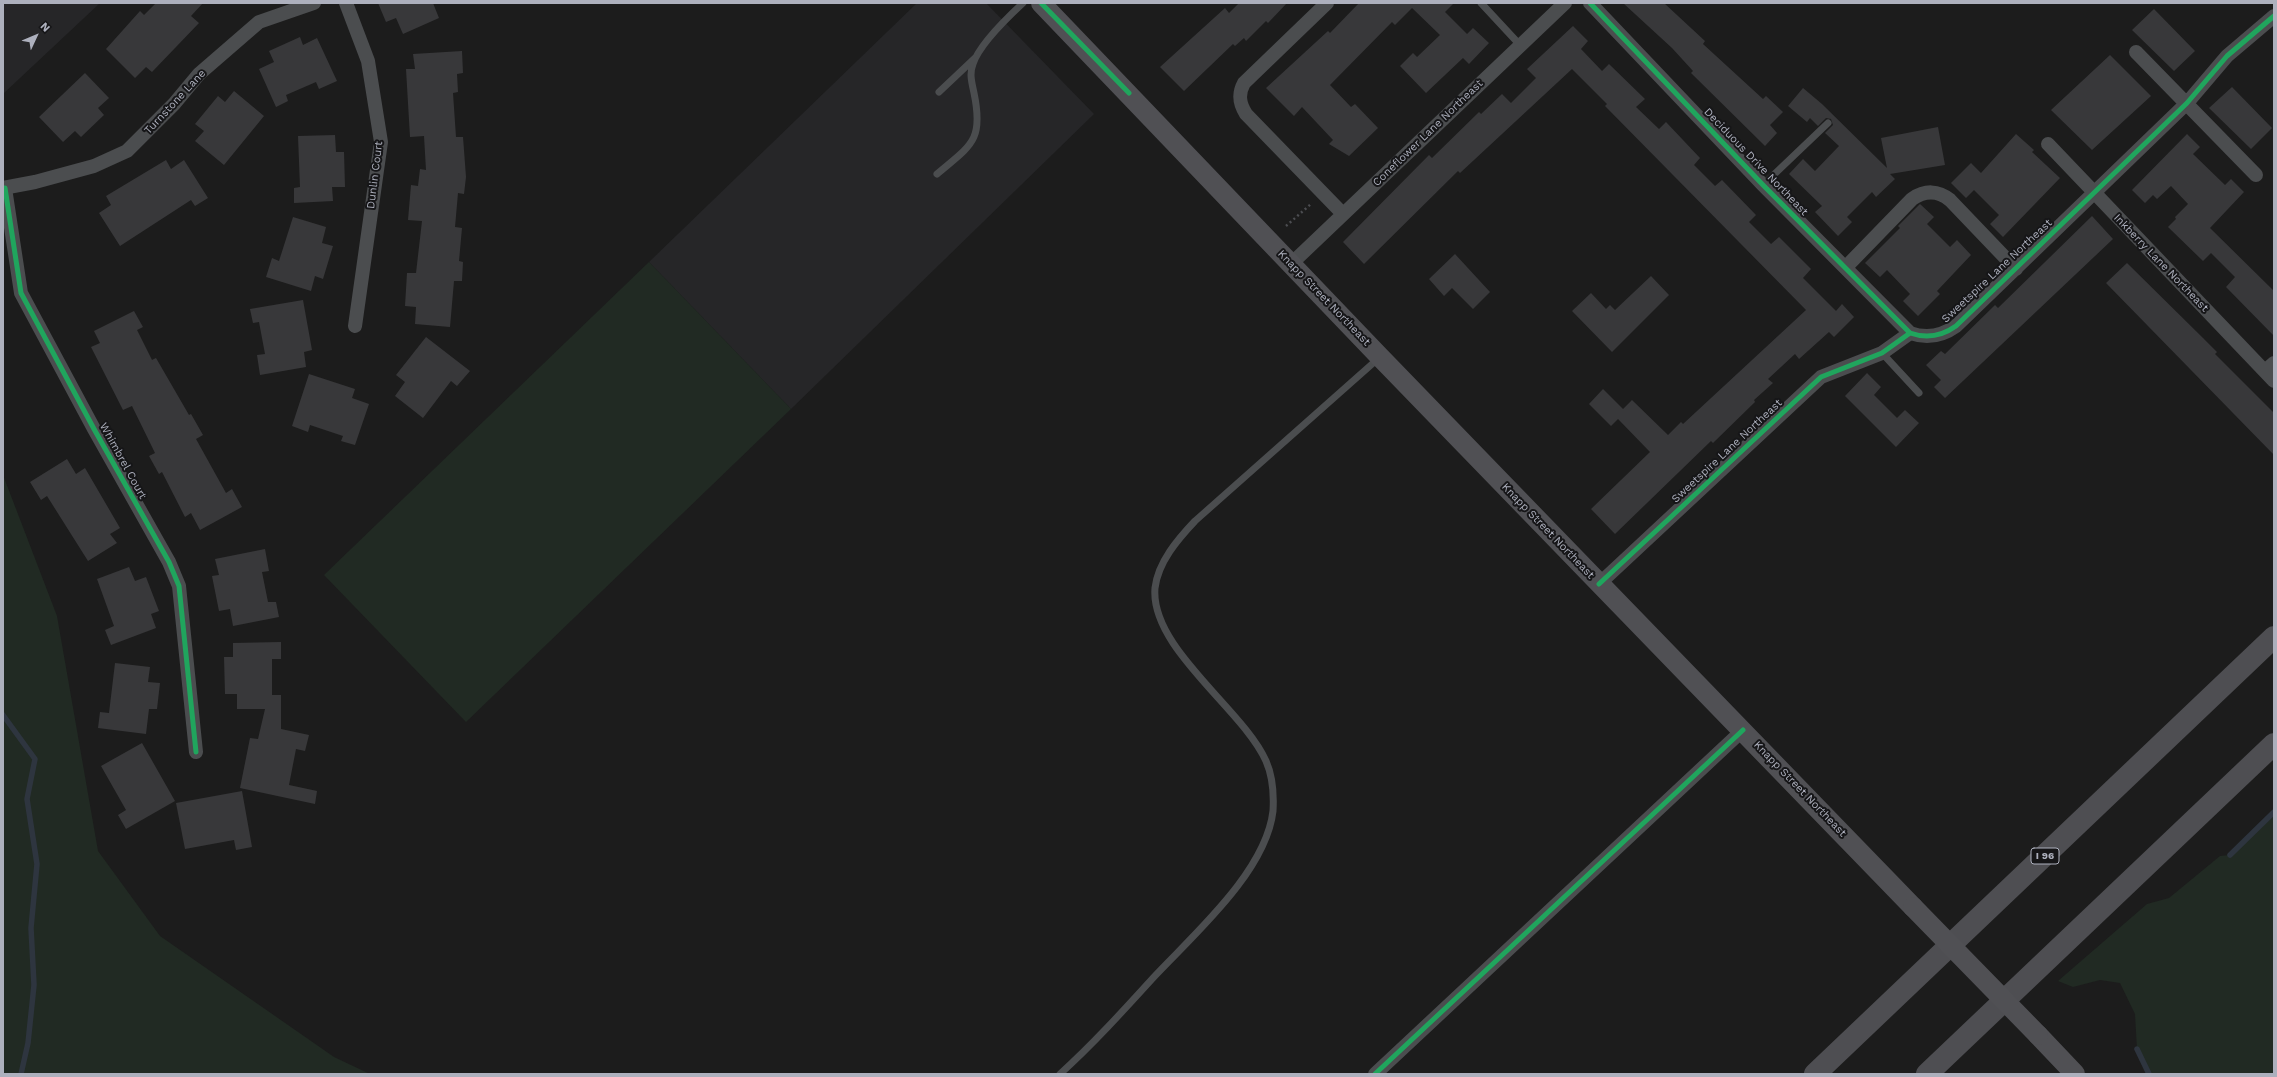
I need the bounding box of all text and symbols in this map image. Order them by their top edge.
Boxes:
north arrow [16,16,56,56]
text: N [37,20,53,35]
street label: Turnstone Lane [142,67,208,137]
street label: Coneflower Lane Northeast [1370,77,1486,189]
street label: Deciduous Drive Northeast [1701,106,1811,218]
street label: Dunlin Court [364,140,386,210]
street label: Inkberry Lane Northeast [2111,211,2211,315]
street label: Sweetspire Lane Northeast [1939,216,2055,326]
street label: Knapp Street Northeast [1275,247,1373,349]
street label: Sweetspire Lane Northeast [1669,396,1785,506]
street label: Whimbrel Court [97,421,149,501]
street label: Knapp Street Northeast [1499,480,1597,582]
street label: Knapp Street Northeast [1751,738,1849,840]
road number: I 96 [2031,848,2059,864]

